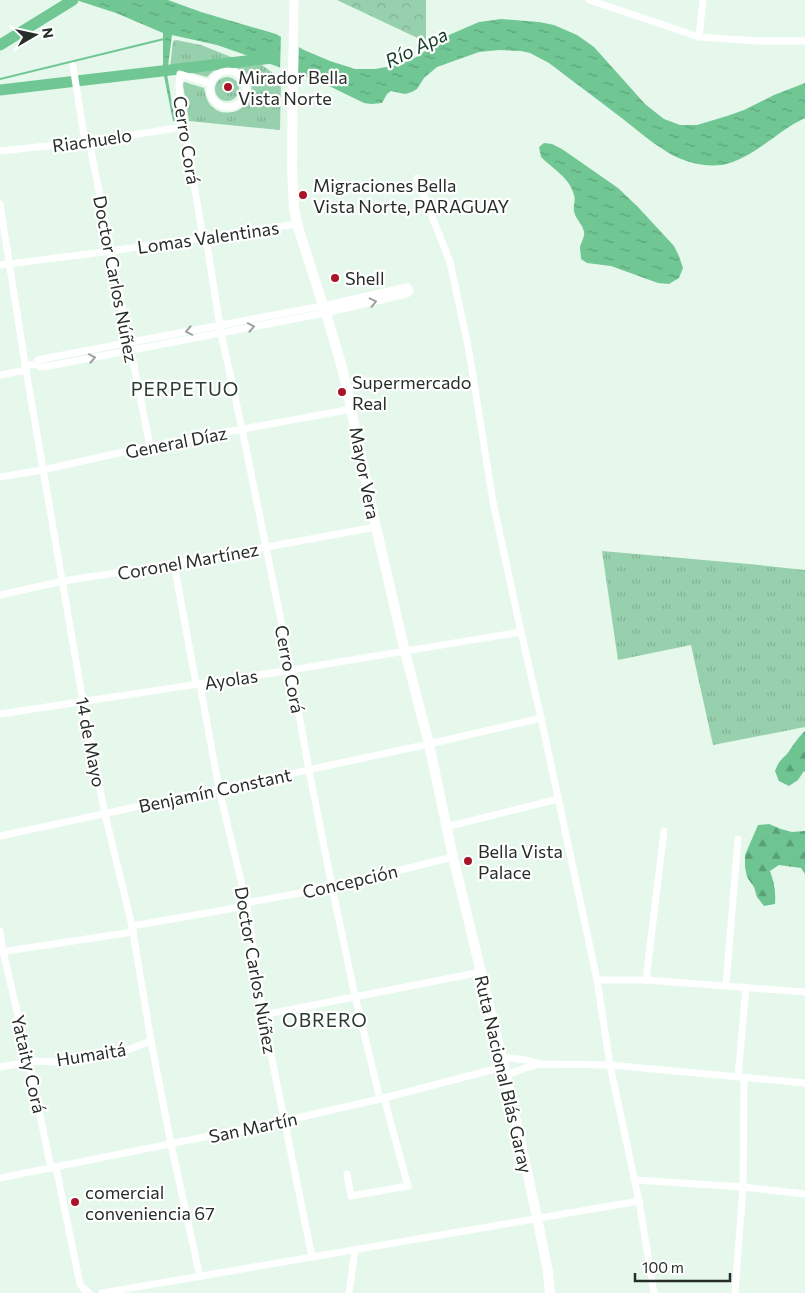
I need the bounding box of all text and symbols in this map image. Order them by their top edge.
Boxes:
north arrow [10,10,60,60]
water label: Río Apa [381,22,451,72]
text: N [39,26,58,39]
place label: Mirador Bella Vista Norte [238,66,348,109]
marker: Mirador Bella Vista Norte [222,81,234,93]
street label: Cerro Corá [169,94,205,186]
street label: Riachuelo [51,124,133,156]
place label: Migraciones Bella Vista Norte, PARAGUAY [313,174,509,217]
marker: Migraciones Bella Vista Norte, PARAGUAY [297,189,309,201]
street label: Doctor Carlos Núñez [89,194,143,364]
street label: Lomas Valentinas [136,216,280,258]
place label: Shell [345,267,385,289]
marker: Shell [329,272,341,284]
one-way arrow [368,297,377,308]
one-way arrow [247,322,256,333]
one-way arrow [185,325,194,336]
one-way arrow [87,353,96,364]
place label: Supermercado Real [352,371,472,414]
district label: PERPETUO [131,377,239,400]
marker: Supermercado Real [336,386,348,398]
street label: General Díaz [123,421,229,463]
street label: Mayor Vera [345,425,385,521]
street label: Coronel Martínez [116,538,260,584]
street label: Cerro Corá [271,623,309,715]
street label: Ayolas [203,664,259,694]
street label: 14 de Mayo [71,695,111,789]
street label: Benjamín Constant [137,763,293,817]
place label: Bella Vista Palace [478,840,563,883]
marker: Bella Vista Palace [462,855,474,867]
street label: Concepción [300,859,400,903]
street label: Doctor Carlos Núñez [230,885,282,1056]
street label: Ruta Nacional Blás Garay [470,973,538,1175]
district label: OBRERO [282,1008,368,1031]
street label: Yataity Corá [7,1013,51,1115]
street label: Humaitá [55,1038,127,1070]
street label: San Martín [207,1107,299,1147]
place label: comercial conveniencia 67 [85,1181,215,1224]
marker: comercial conveniencia 67 [69,1196,81,1208]
scale bar [635,1250,730,1282]
text: 100 m [642,1258,684,1276]

